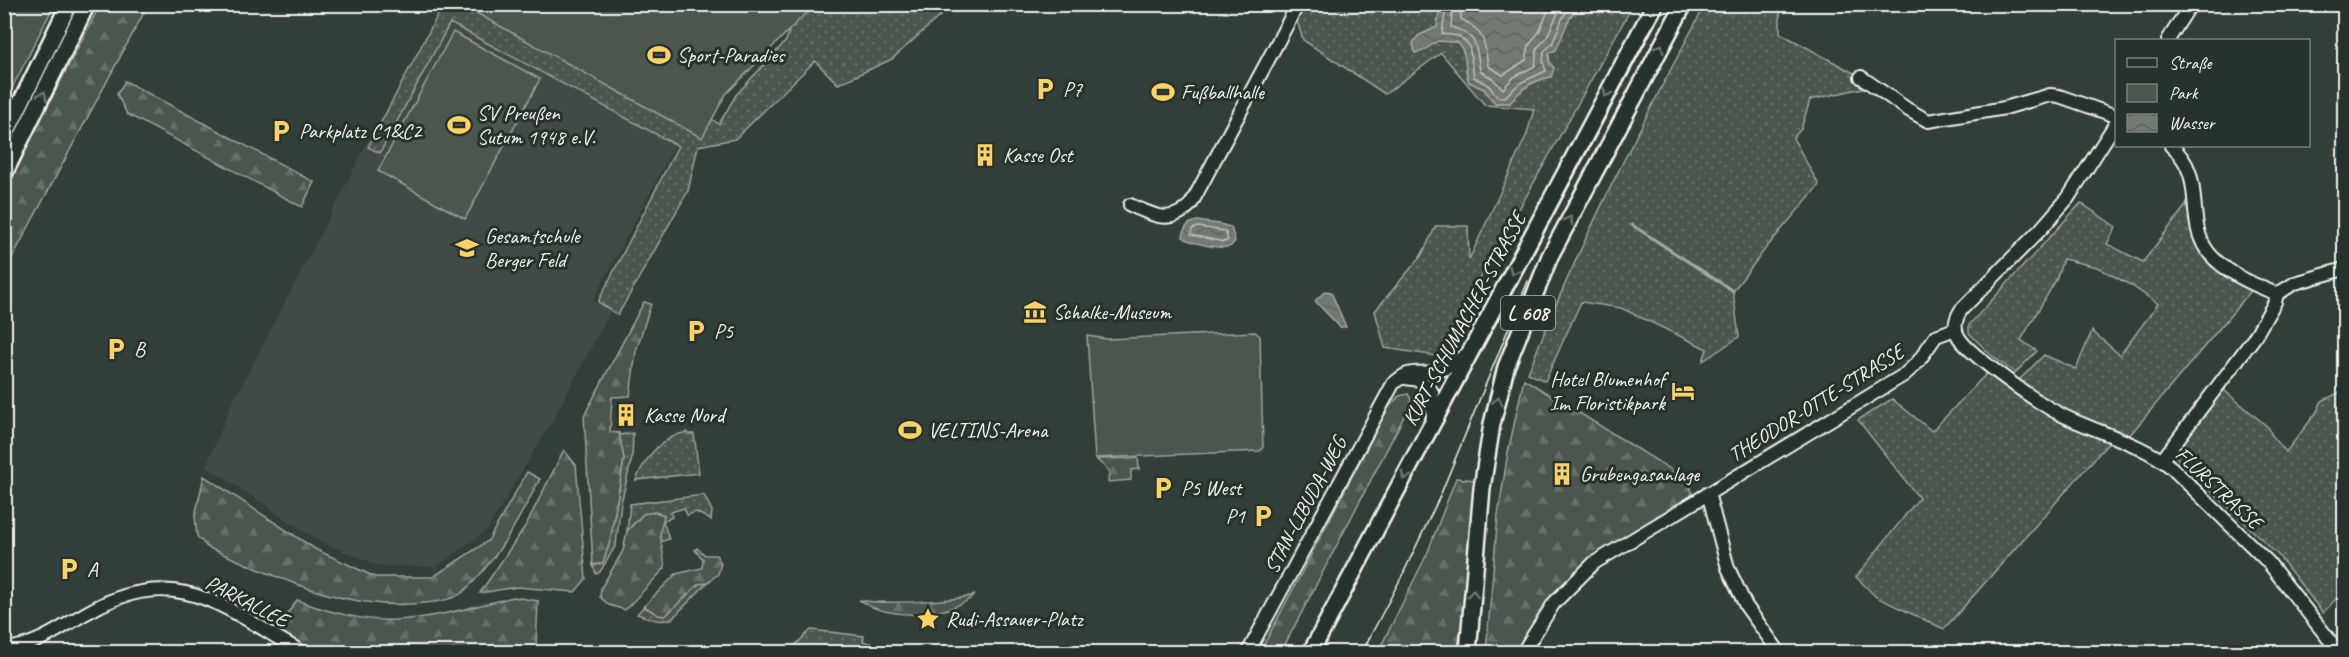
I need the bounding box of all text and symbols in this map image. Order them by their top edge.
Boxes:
legend [2115,39,2310,147]
sports icon: Sport-Paradies [646,42,672,68]
place label: Sport-Paradies [677,42,786,68]
one-way arrow [1653,44,1664,54]
text: Straße [2169,52,2213,74]
parking icon: P7 [1032,76,1058,102]
place label: P7 [1063,76,1084,102]
sports icon: Fußballhalle [1150,79,1176,105]
place label: Fußballhalle [1181,79,1265,105]
text: Park [2169,82,2199,104]
one-way arrow [1603,87,1614,97]
one-way arrow [35,91,47,102]
place label: SV Preußen Sutum 1948 e.V. [477,100,596,150]
sports icon: SV Preußen Sutum 1948 e.V. [446,112,472,138]
text: Wasser [2169,112,2216,134]
parking icon: Parkplatz C1&C2 [268,118,294,144]
place label: Parkplatz C1&C2 [299,118,423,144]
building icon: Kasse Ost [972,142,998,168]
place label: Kasse Ost [1003,142,1075,168]
street label: KURT-SCHUMACHER-STRASSE [1397,206,1533,430]
one-way arrow [1562,216,1573,226]
place label: Gesamtschule Berger Feld [485,223,582,273]
school or university icon: Gesamtschule Berger Feld [454,235,480,261]
one-way arrow [1509,264,1520,275]
road number: L 608 [1501,296,1555,330]
museum icon: Schalke-Museum [1022,299,1048,325]
place label: Schalke-Museum [1053,299,1172,325]
parking icon: P5 [683,318,709,344]
place label: P5 [714,318,735,344]
parking icon: B [103,336,129,362]
place label: B [134,336,147,362]
street label: THEODOR-OTTE-STRASSE [1723,337,1911,468]
place label: Hotel Blumenhof Im Floristikpark [1550,366,1670,416]
hotel icon: Hotel Blumenhof Im Floristikpark [1670,378,1696,404]
one-way arrow [1490,396,1503,406]
building icon: Kasse Nord [613,402,639,428]
place label: Kasse Nord [644,402,728,428]
sports icon: VELTINS-Arena [897,417,923,443]
place label: VELTINS-Arena [928,417,1049,443]
street label: STAN-LIBUDA-WEG [1258,430,1353,578]
street label: FLURSTRASSE [2170,441,2270,537]
building icon: Grubengasanlage [1549,461,1575,487]
place label: Grubengasanlage [1580,461,1700,487]
one-way arrow [1401,470,1412,480]
parking icon: P5 West [1150,475,1176,501]
place label: P5 West [1181,475,1244,501]
place label: P1 [1226,503,1247,529]
parking icon: P1 [1250,503,1276,529]
parking icon: A [56,556,82,582]
place label: A [87,556,99,582]
street label: PARKALLEE [201,569,295,634]
one-way arrow [1466,590,1479,599]
place icon: Rudi-Assauer-Platz [915,606,941,632]
place label: Rudi-Assauer-Platz [946,606,1084,632]

